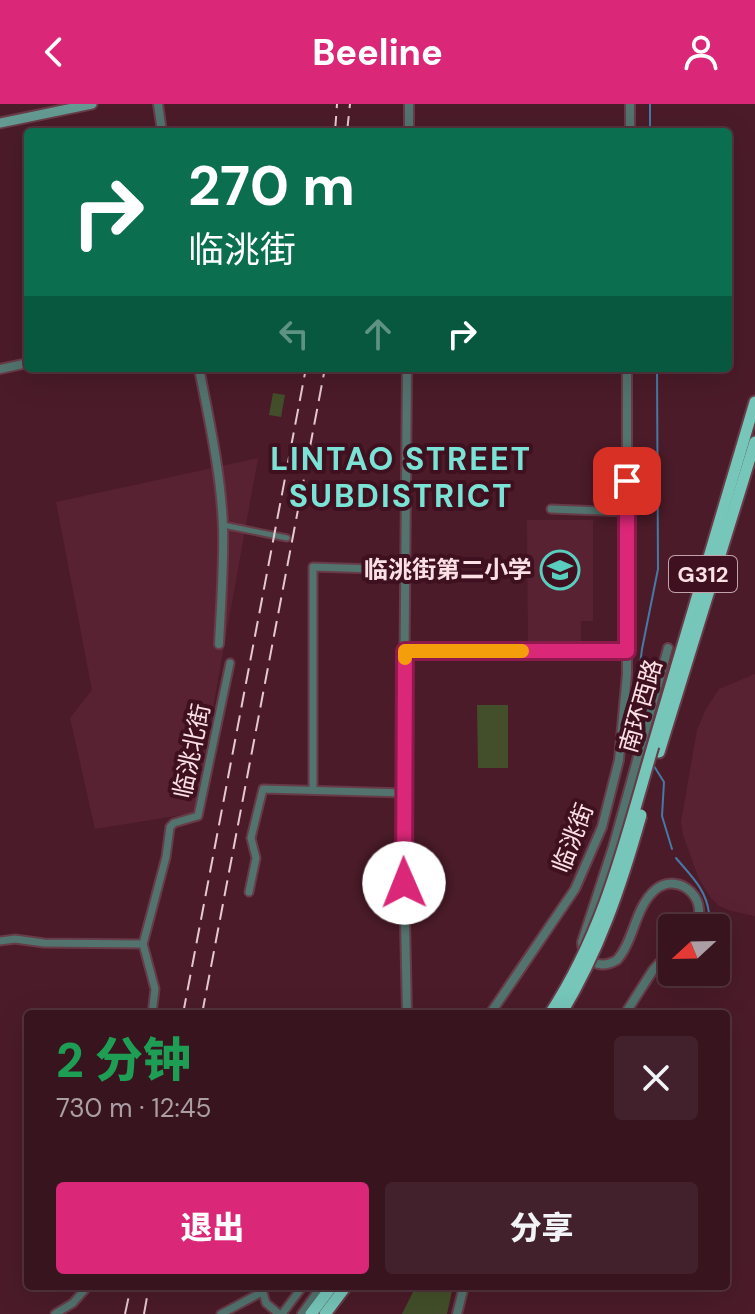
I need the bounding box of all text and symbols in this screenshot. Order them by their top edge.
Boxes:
text: Beeline [312,29,443,76]
icon: back [32,30,76,74]
icon: person [679,30,723,74]
text: 270 m [188,149,355,222]
icon: right [56,160,160,264]
text: 临洮街 [188,226,296,273]
icon: left [272,312,316,356]
icon: ahead [356,312,400,356]
icon: right [440,312,484,356]
district label: LINTAO STREET SUBDISTRICT [270,438,532,517]
pin [593,447,661,515]
icon: arrive [605,459,649,503]
school or university icon: 临洮街第二小学 [539,549,581,591]
place label: 临洮街第二小学 [364,554,532,585]
road number: G312 [669,556,737,592]
street label: 南环西路 [612,655,669,756]
street label: 临洮北街 [166,701,217,801]
street label: 临洮街 [545,799,600,877]
position arrow [362,841,446,925]
north arrow [658,914,730,986]
map controls [658,914,730,986]
text: 2 分钟 [56,1029,191,1092]
button: close [614,1036,698,1120]
text: 730 m · 12:45 [56,1091,211,1125]
button: 退出 [56,1182,369,1274]
button: 分享 [385,1182,698,1274]

